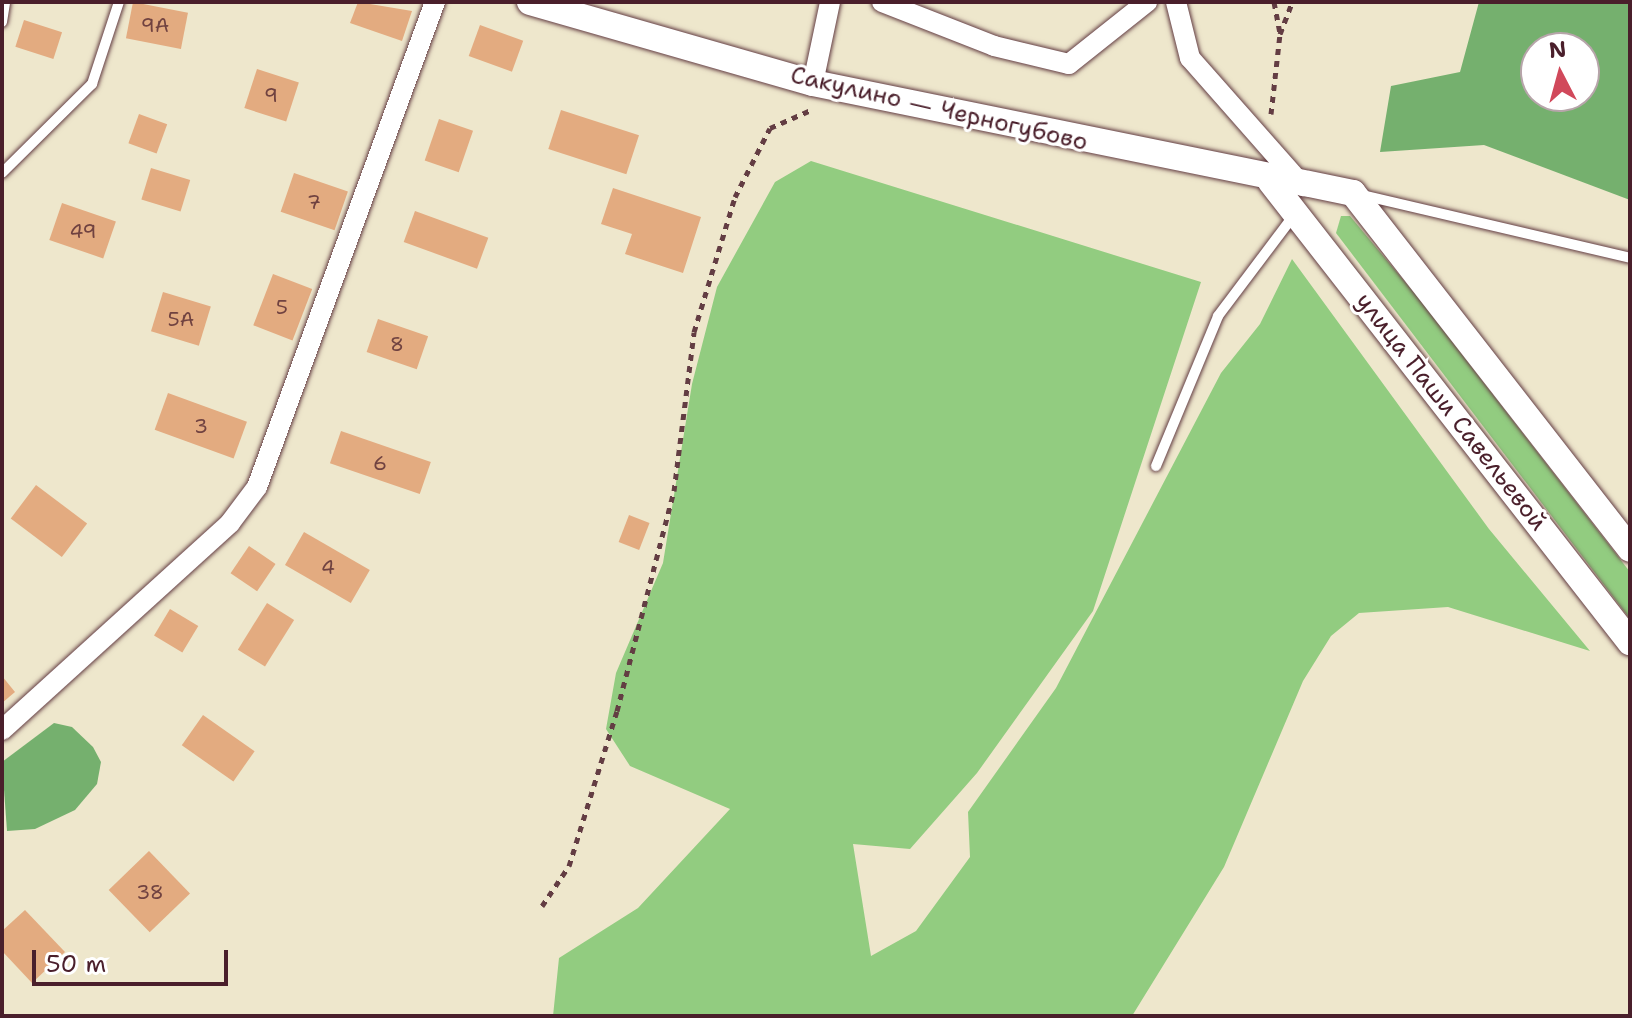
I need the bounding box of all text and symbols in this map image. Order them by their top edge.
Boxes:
house number: 9А [141,13,169,37]
north arrow [1520,32,1600,112]
text: N [1547,34,1568,65]
street label: Сакулино — Черногубово [788,61,1090,157]
house number: 9 [264,83,278,107]
house number: 7 [307,190,321,214]
house number: 49 [69,219,97,243]
street label: улица Паши Савельевой [1349,288,1553,536]
house number: 5 [276,295,288,319]
house number: 5А [168,307,194,331]
house number: 8 [390,332,404,356]
house number: 3 [194,414,208,438]
house number: 6 [373,451,387,475]
house number: 4 [321,555,335,579]
house number: 38 [136,880,164,904]
scale bar [36,934,232,984]
text: 50 m [46,948,106,980]

